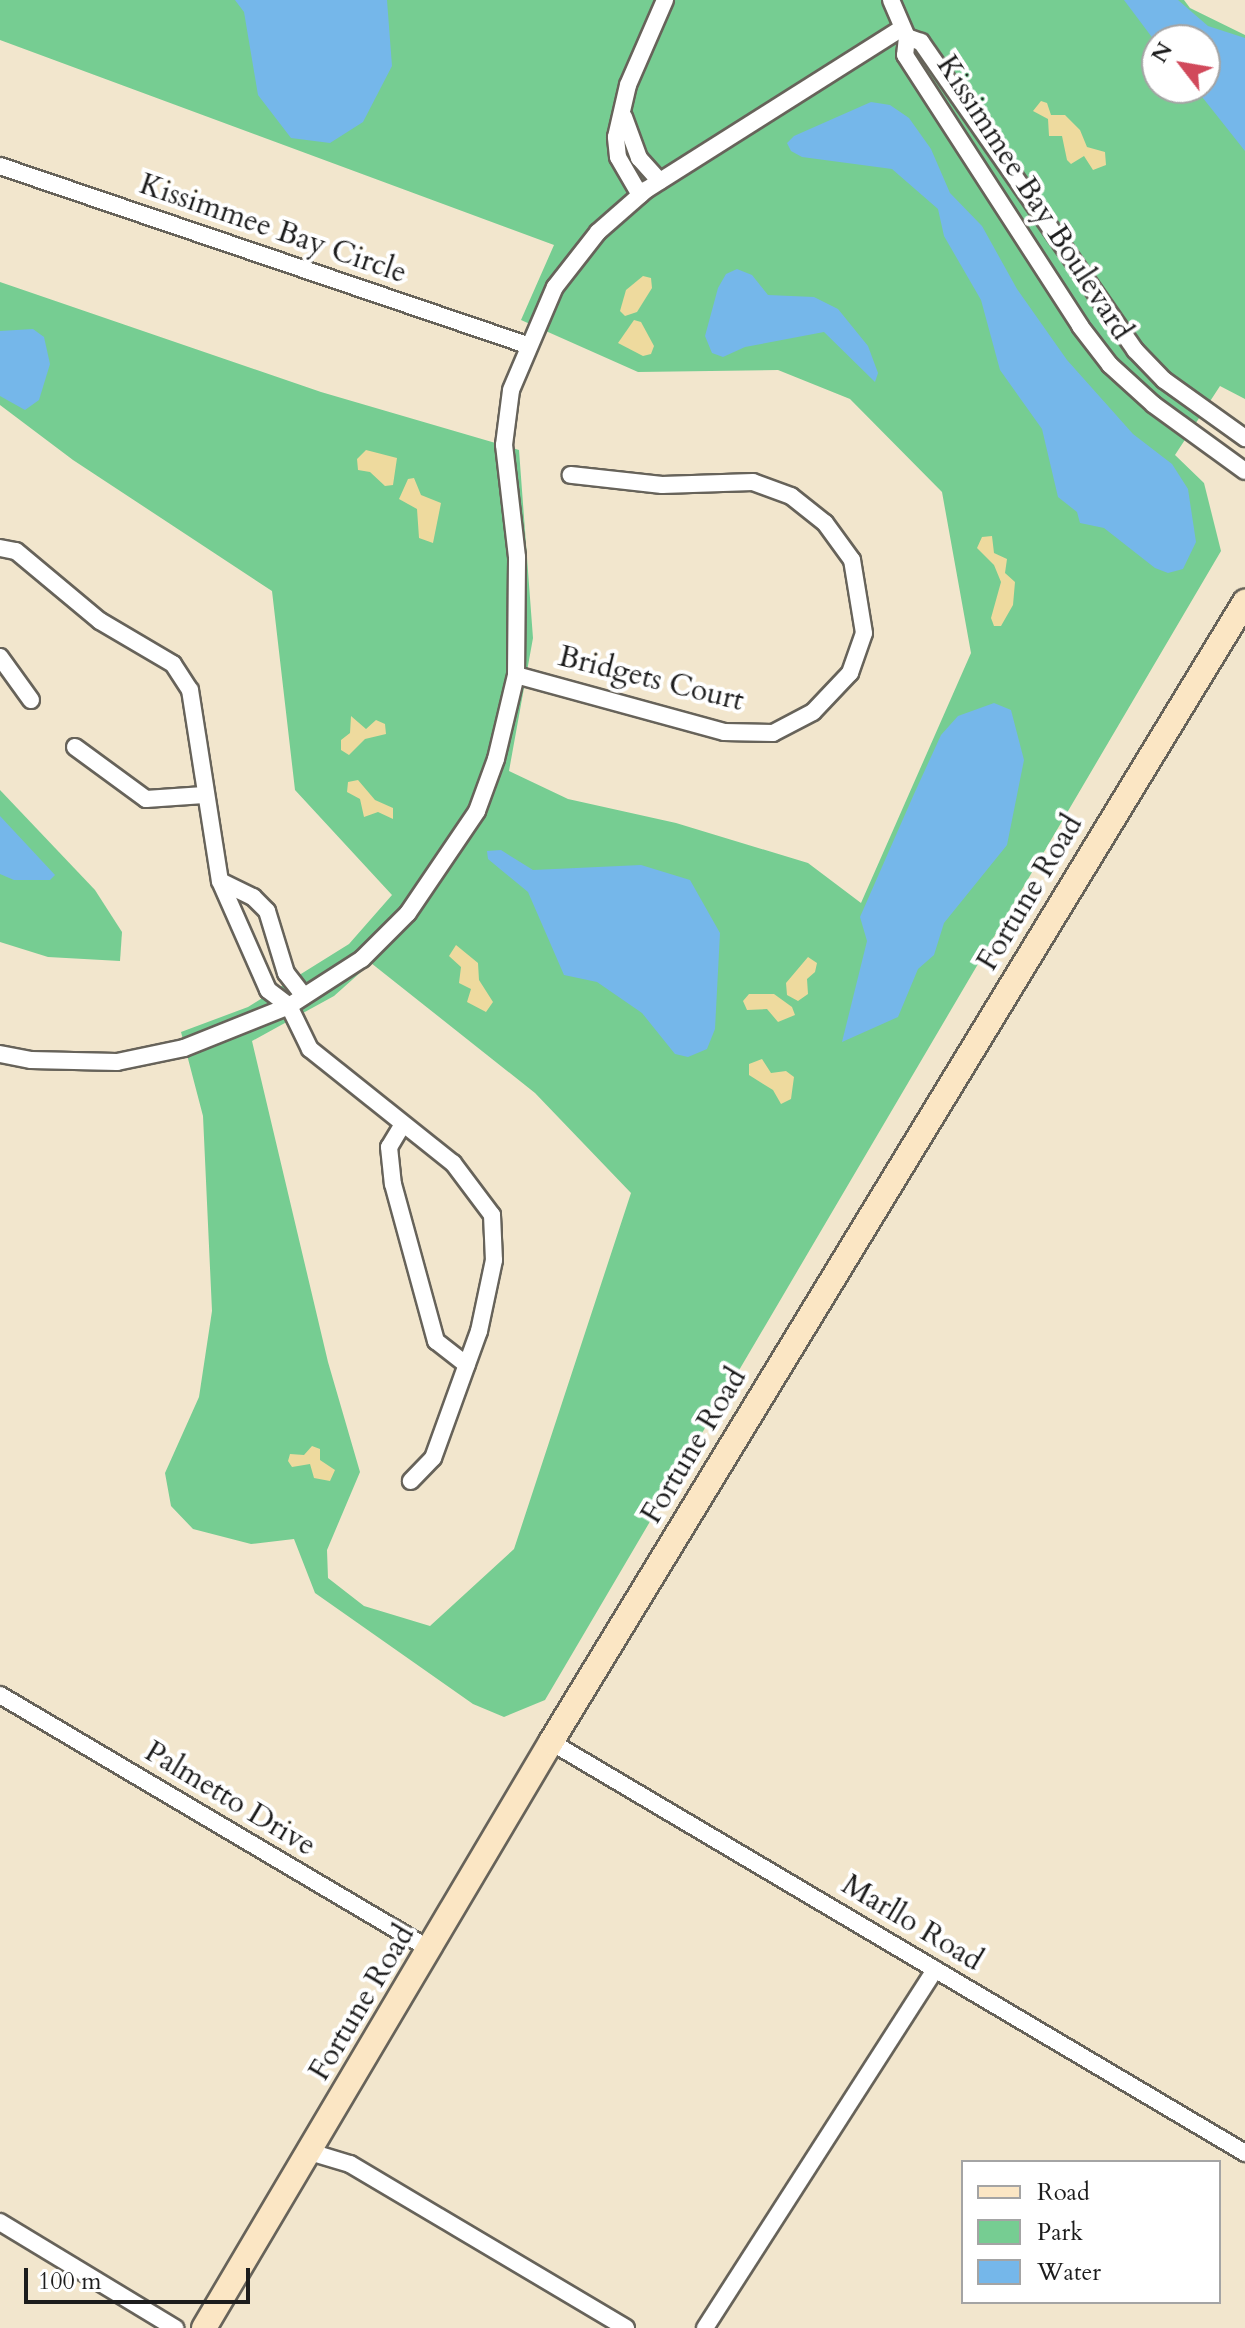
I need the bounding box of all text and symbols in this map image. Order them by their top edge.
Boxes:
north arrow [1141,24,1221,104]
text: N [1144,37,1180,69]
street label: Kissimmee Bay Boulevard [929,49,1139,347]
street label: Kissimmee Bay Circle [135,166,411,292]
street label: Bridgets Court [555,639,747,719]
street label: Fortune Road [970,809,1090,977]
street label: Fortune Road [634,1362,754,1530]
street label: Palmetto Drive [138,1734,322,1864]
street label: Marllo Road [835,1867,989,1979]
street label: Fortune Road [302,1919,422,2087]
legend [961,2160,1221,2304]
text: Road [1037,2176,1090,2209]
text: Park [1037,2216,1083,2249]
scale bar [28,2252,254,2302]
text: Water [1037,2256,1101,2289]
text: 100 m [38,2265,102,2298]

